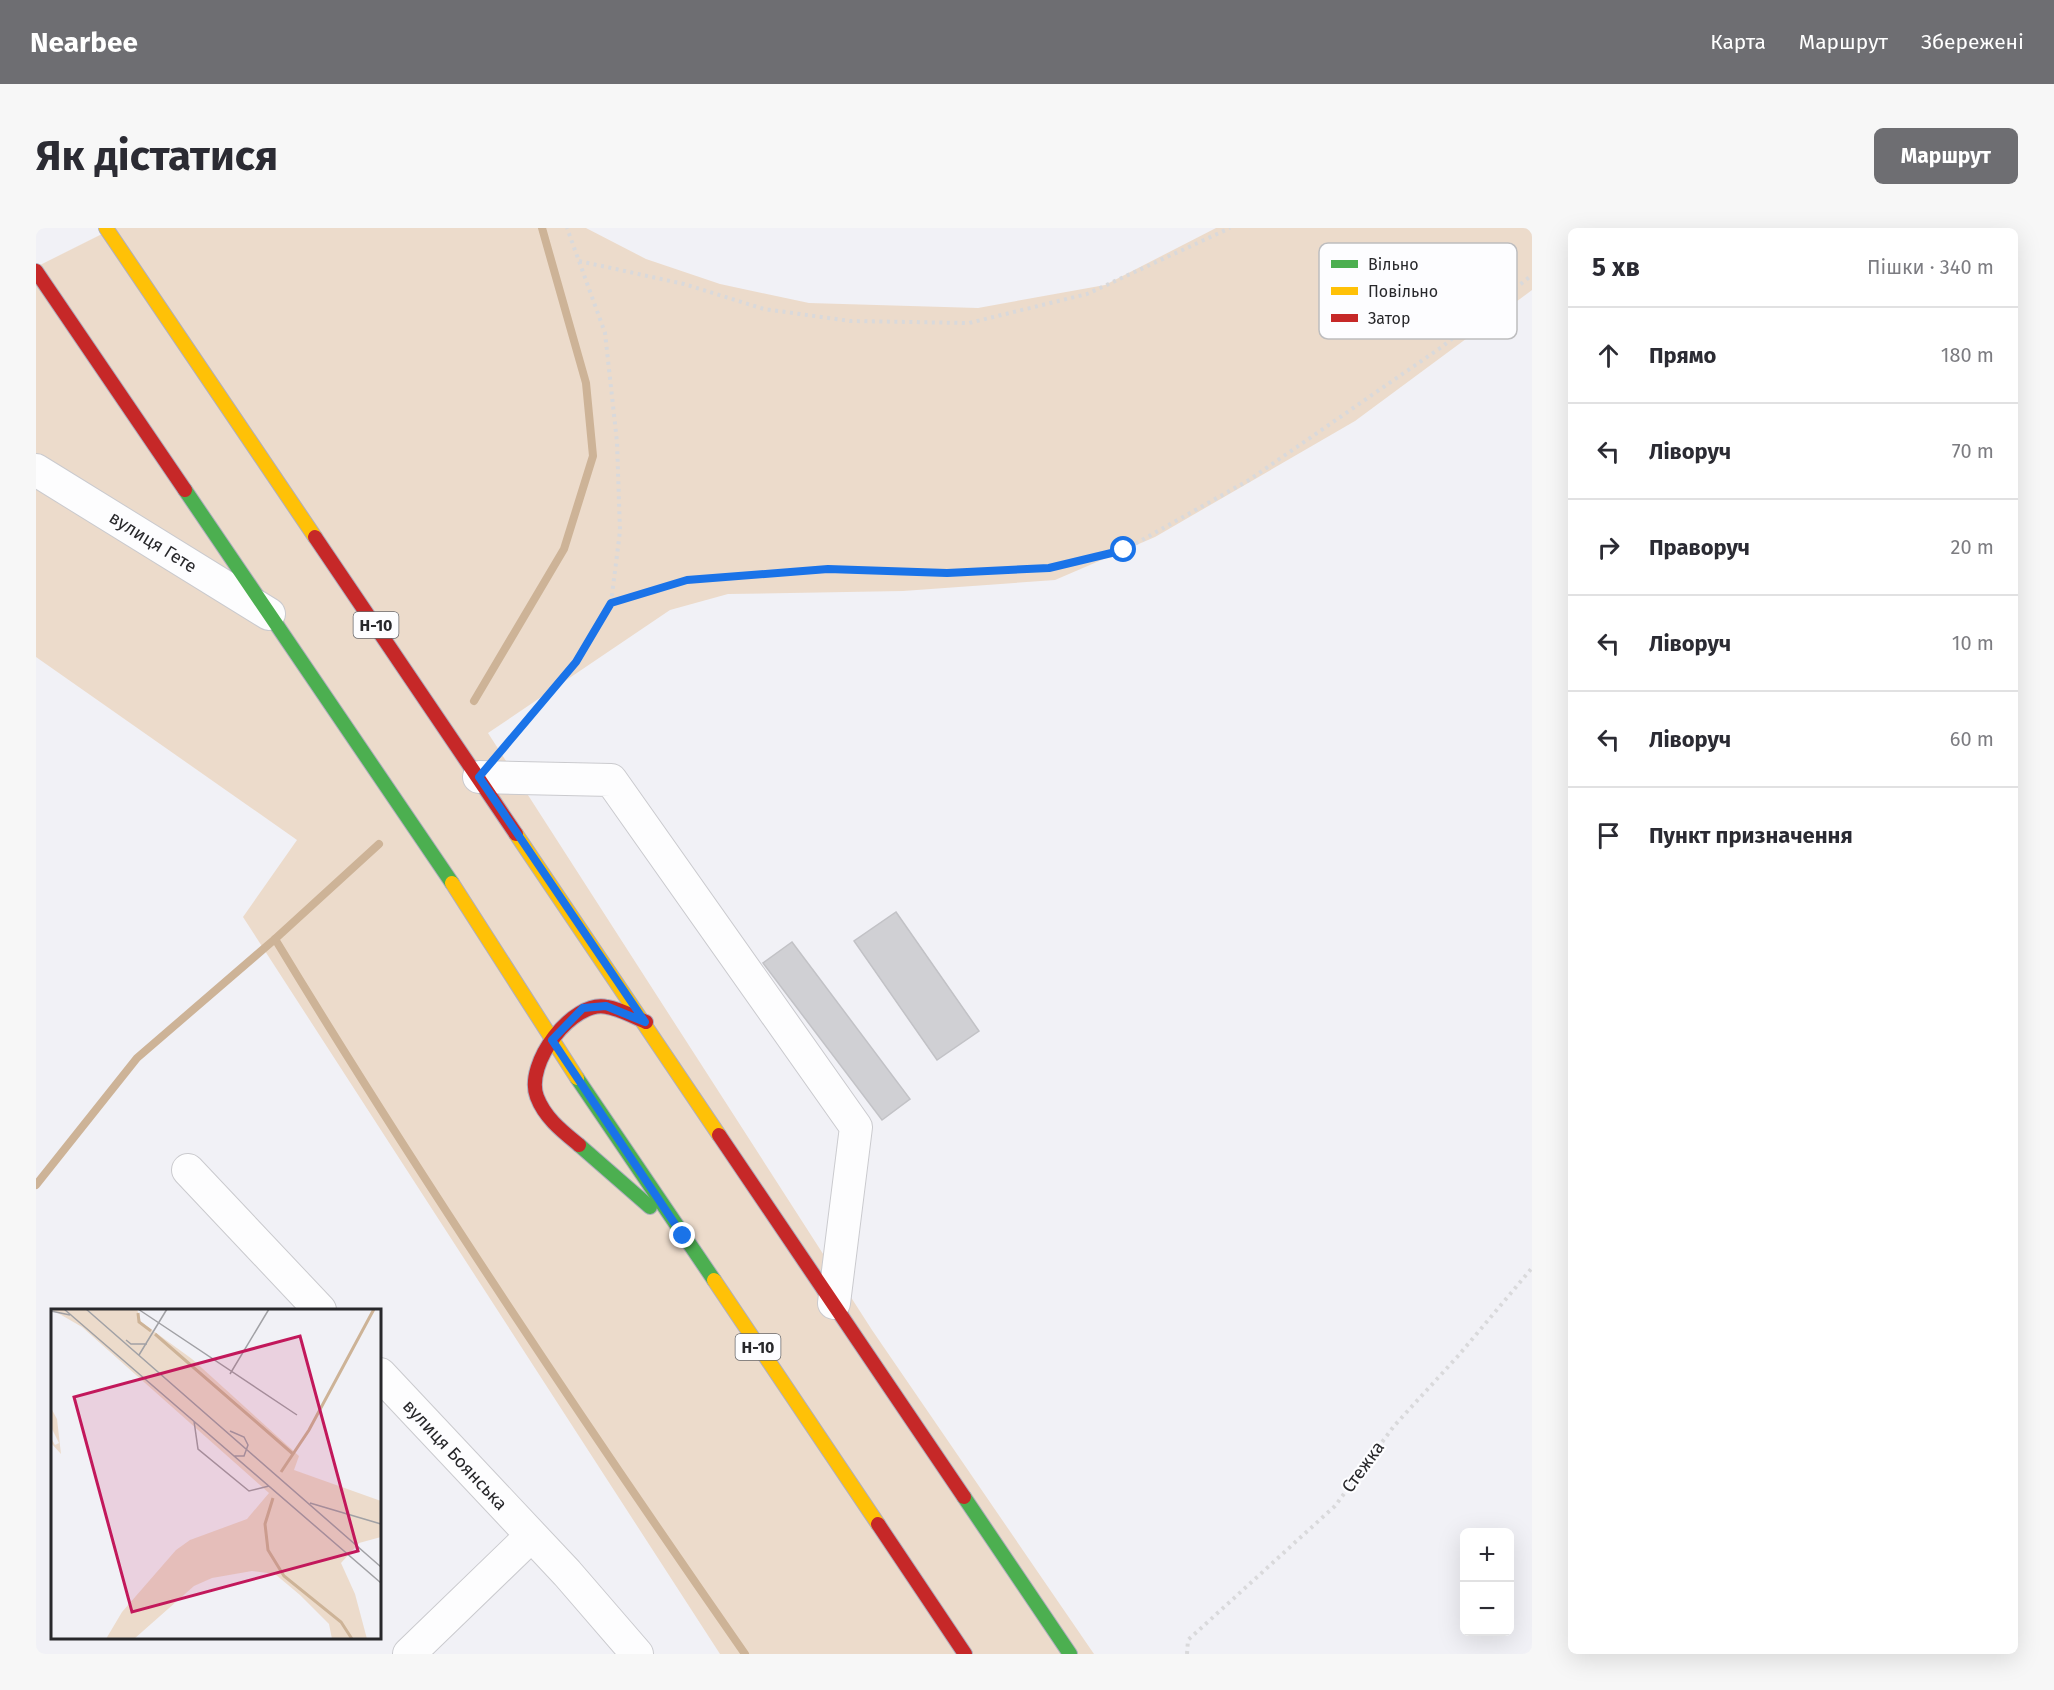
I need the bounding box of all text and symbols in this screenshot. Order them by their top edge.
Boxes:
text: Nearbee [30,26,138,59]
text: Карта [1710,29,1766,55]
text: Маршрут [1799,29,1888,55]
text: Збережені [1921,29,2024,55]
button: Маршрут [1874,128,2018,184]
text: Як дістатися [36,131,278,181]
legend [1319,243,1517,339]
text: 5 хв [1592,252,1640,283]
text: Вільно [1368,255,1419,274]
text: Пішки · 340 m [1867,255,1994,279]
text: Повільно [1368,282,1438,301]
text: Затор [1368,309,1410,328]
icon: ahead [1592,339,1625,372]
text: Прямо [1649,342,1716,369]
text: 180 m [1941,343,1994,367]
icon: left [1592,435,1625,468]
text: Ліворуч [1649,438,1731,465]
text: 70 m [1952,439,1994,463]
street label: вулиця Гете [105,506,201,578]
icon: right [1592,531,1625,564]
text: Праворуч [1649,534,1750,561]
text: 20 m [1951,535,1994,559]
route start [1110,536,1136,562]
road number: Н-10 [354,612,398,638]
icon: left [1592,627,1625,660]
text: Ліворуч [1649,630,1731,657]
text: 10 m [1952,631,1994,655]
icon: left [1592,723,1625,756]
text: Ліворуч [1649,726,1731,753]
text: 60 m [1950,727,1994,751]
icon: arrive [1592,819,1625,852]
text: Пункт призначення [1649,822,1853,849]
route end [669,1222,695,1248]
inset map [51,1309,381,1639]
road number: Н-10 [736,1334,780,1360]
street label: вулиця Боянська [398,1395,512,1515]
street label: Стежка [1337,1437,1389,1497]
map controls [1460,1528,1514,1636]
button: + [1460,1528,1514,1582]
button: − [1460,1582,1514,1636]

